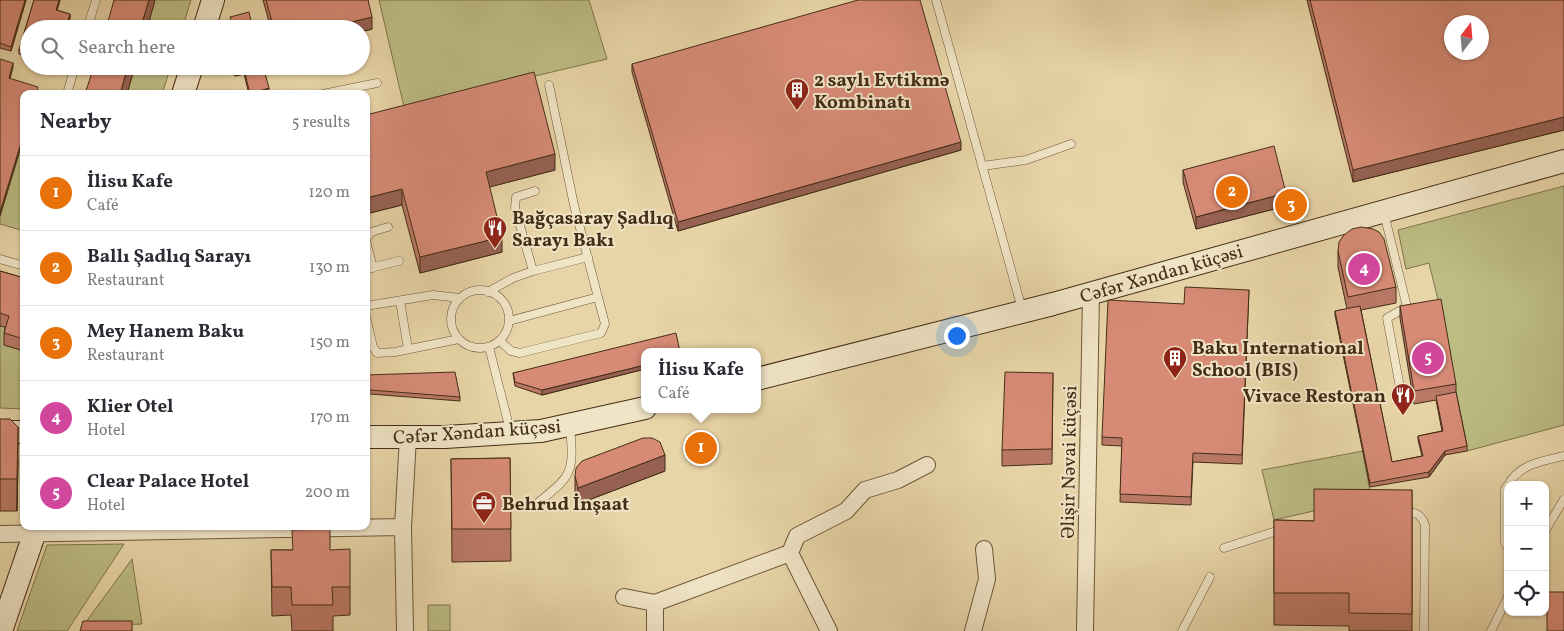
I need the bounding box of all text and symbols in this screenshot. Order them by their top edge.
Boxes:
north arrow [1444,15,1489,60]
search box [20,20,370,75]
icon: search [38,34,66,62]
text: Search here [78,35,175,61]
place label: 2 saylı Evtikmə Kombinatı [814,68,950,116]
building icon: 2 saylı Evtikmə Kombinatı [784,77,810,111]
text: Nearby [40,108,111,137]
text: 5 results [292,112,350,134]
text: İlisu Kafe [87,169,173,195]
pin: 2 [1216,173,1248,211]
text: 1 [53,182,59,204]
text: 120 m [308,182,350,204]
pin: 3 [1275,186,1307,224]
text: Café [87,195,118,217]
place label: Bağçasaray Şadlıq Sarayı Bakı [512,206,674,254]
restaurant icon: Bağçasaray Şadlıq Sarayı Bakı [482,215,508,249]
street label: Cəfər Xəndan küçəsi [1077,239,1246,311]
text: Ballı Şadlıq Sarayı [87,244,251,270]
pin: 4 [1348,250,1380,288]
text: 2 [52,257,60,279]
text: 130 m [309,257,350,279]
text: Restaurant [87,270,165,292]
text: Mey Hanem Baku [87,319,244,345]
your location [944,323,970,349]
text: 3 [52,332,60,354]
text: 150 m [309,332,350,354]
place label: Baku International School (BIS) [1192,336,1364,384]
pin: 5 [1412,339,1444,377]
text: Restaurant [87,345,165,367]
building icon: Baku International School (BIS) [1162,345,1188,379]
popup [641,348,761,413]
text: İlisu Kafe [658,357,744,383]
restaurant icon: Vivace Restoran [1390,382,1416,416]
text: Café [658,383,690,405]
place label: Vivace Restoran [1243,384,1386,410]
street label: Əlişir Nəvai küçəsi [1056,385,1084,539]
text: Klier Otel [87,394,174,420]
text: 4 [51,407,61,429]
text: 170 m [310,407,350,429]
street label: Cəfər Xəndan küçəsi [392,414,562,452]
text: Hotel [87,420,125,442]
pin: 1 [685,429,717,467]
text: Clear Palace Hotel [87,469,249,495]
map controls [1504,481,1549,616]
button: + [1504,481,1549,526]
text: 5 [52,482,60,504]
text: 200 m [305,482,350,504]
office icon: Behrud İnşaat [471,490,497,524]
place label: Behrud İnşaat [502,492,629,518]
text: Hotel [87,495,125,517]
button: − [1504,526,1549,571]
button: locate [1504,571,1549,616]

